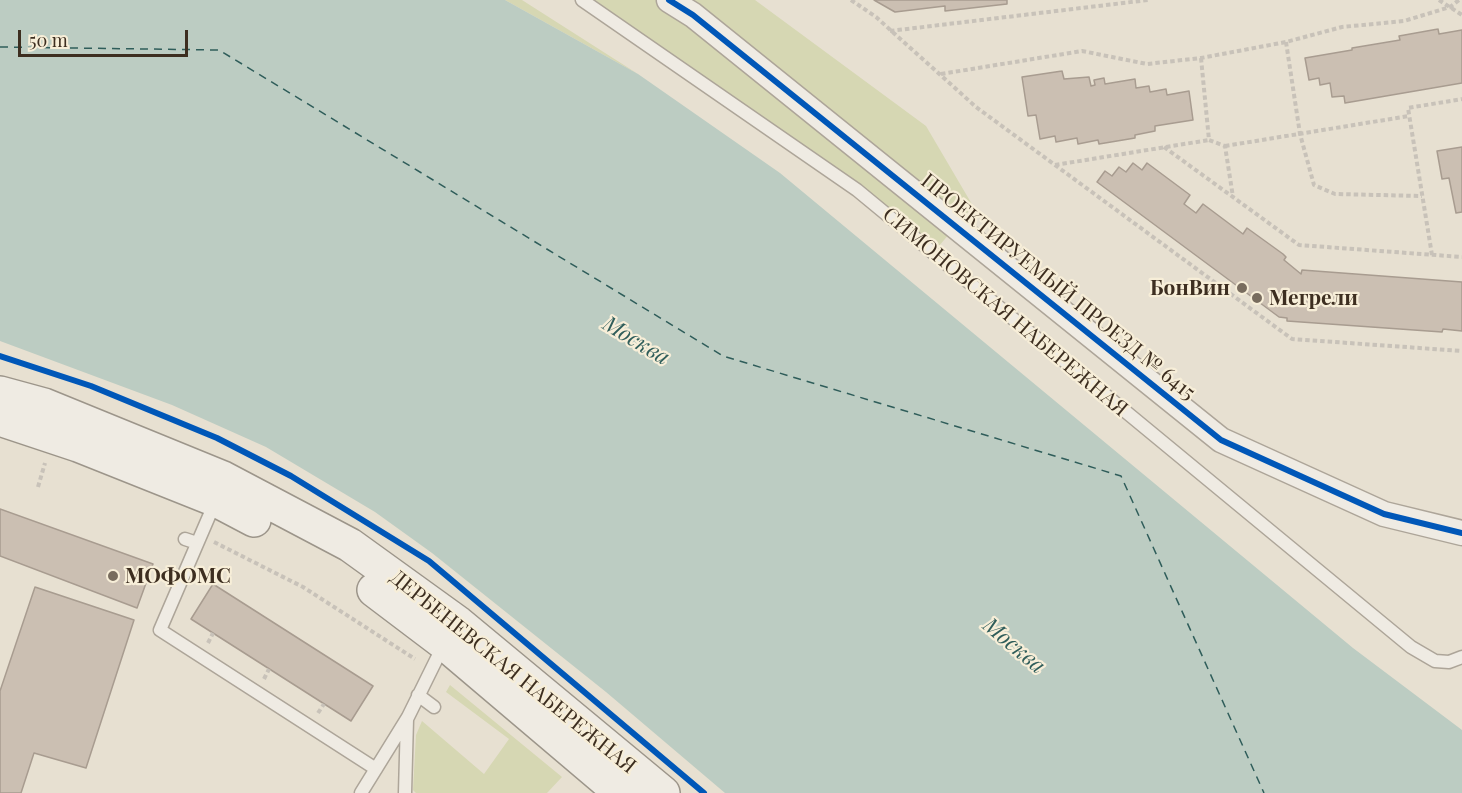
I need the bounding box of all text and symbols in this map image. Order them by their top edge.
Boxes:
scale bar [21,18,190,56]
text: 50 m [29,28,68,52]
street label: ПРОЕКТИРУЕМЫЙ ПРОЕЗД № 6415 [916,168,1200,406]
street label: СИМОНОВСКАЯ НАБЕРЕЖНАЯ [877,202,1133,422]
place label: БонВин [1150,275,1230,301]
marker: БонВин [1235,281,1249,295]
place label: Мегрели [1269,285,1358,311]
marker: Мегрели [1250,291,1264,305]
water label: Москва [598,311,674,371]
place label: МОФОМС [125,563,231,589]
street label: ДЕРБЕНЕВСКАЯ НАБЕРЕЖНАЯ [385,565,641,779]
marker: МОФОМС [106,569,120,583]
water label: Москва [978,612,1050,680]

